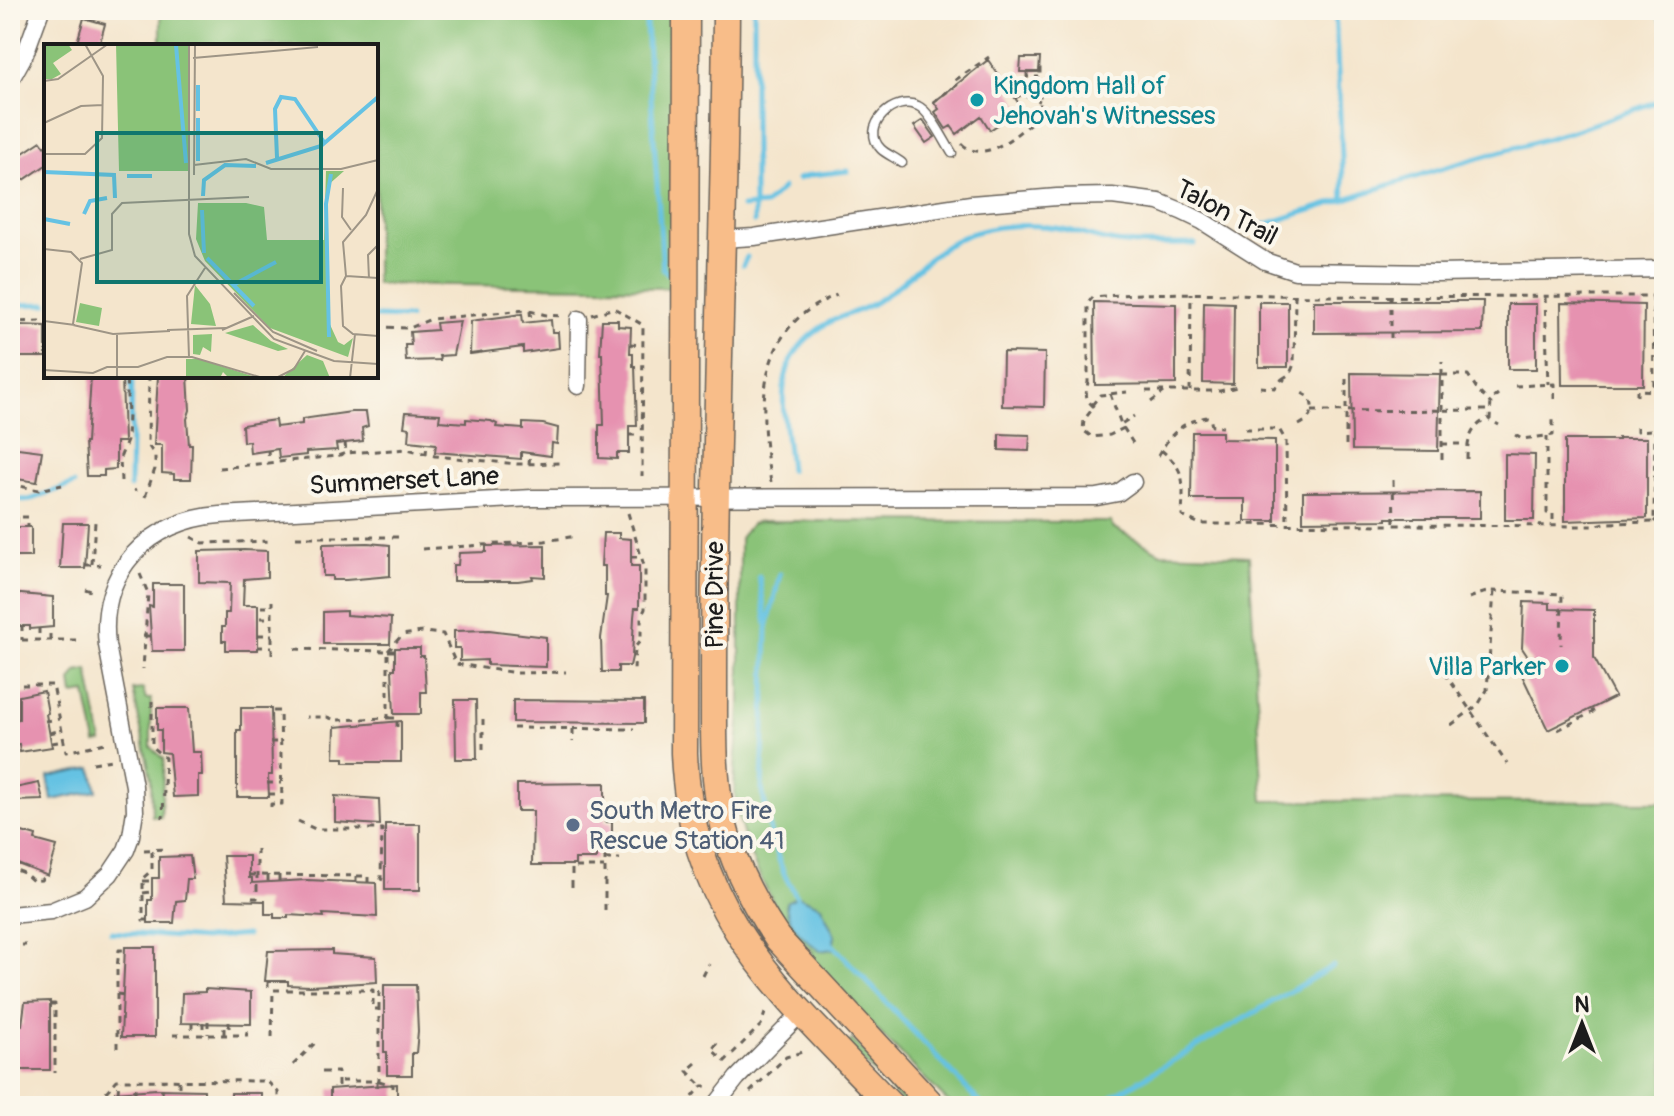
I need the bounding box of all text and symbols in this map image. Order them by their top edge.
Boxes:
inset map [44,44,378,378]
place label: Kingdom Hall of Jehovah's Witnesses [993,70,1216,132]
marker: Kingdom Hall of Jehovah's Witnesses [968,91,986,109]
street label: Talon Trail [1170,173,1283,253]
street label: Summerset Lane [308,460,500,502]
street label: Pine Drive [699,541,731,649]
place label: Villa Parker [1428,651,1547,683]
marker: Villa Parker [1553,657,1571,675]
place label: South Metro Fire Rescue Station 41 [589,795,785,857]
marker: South Metro Fire Rescue Station 41 [564,816,582,834]
north arrow [1542,984,1622,1064]
text: N [1575,991,1590,1019]

